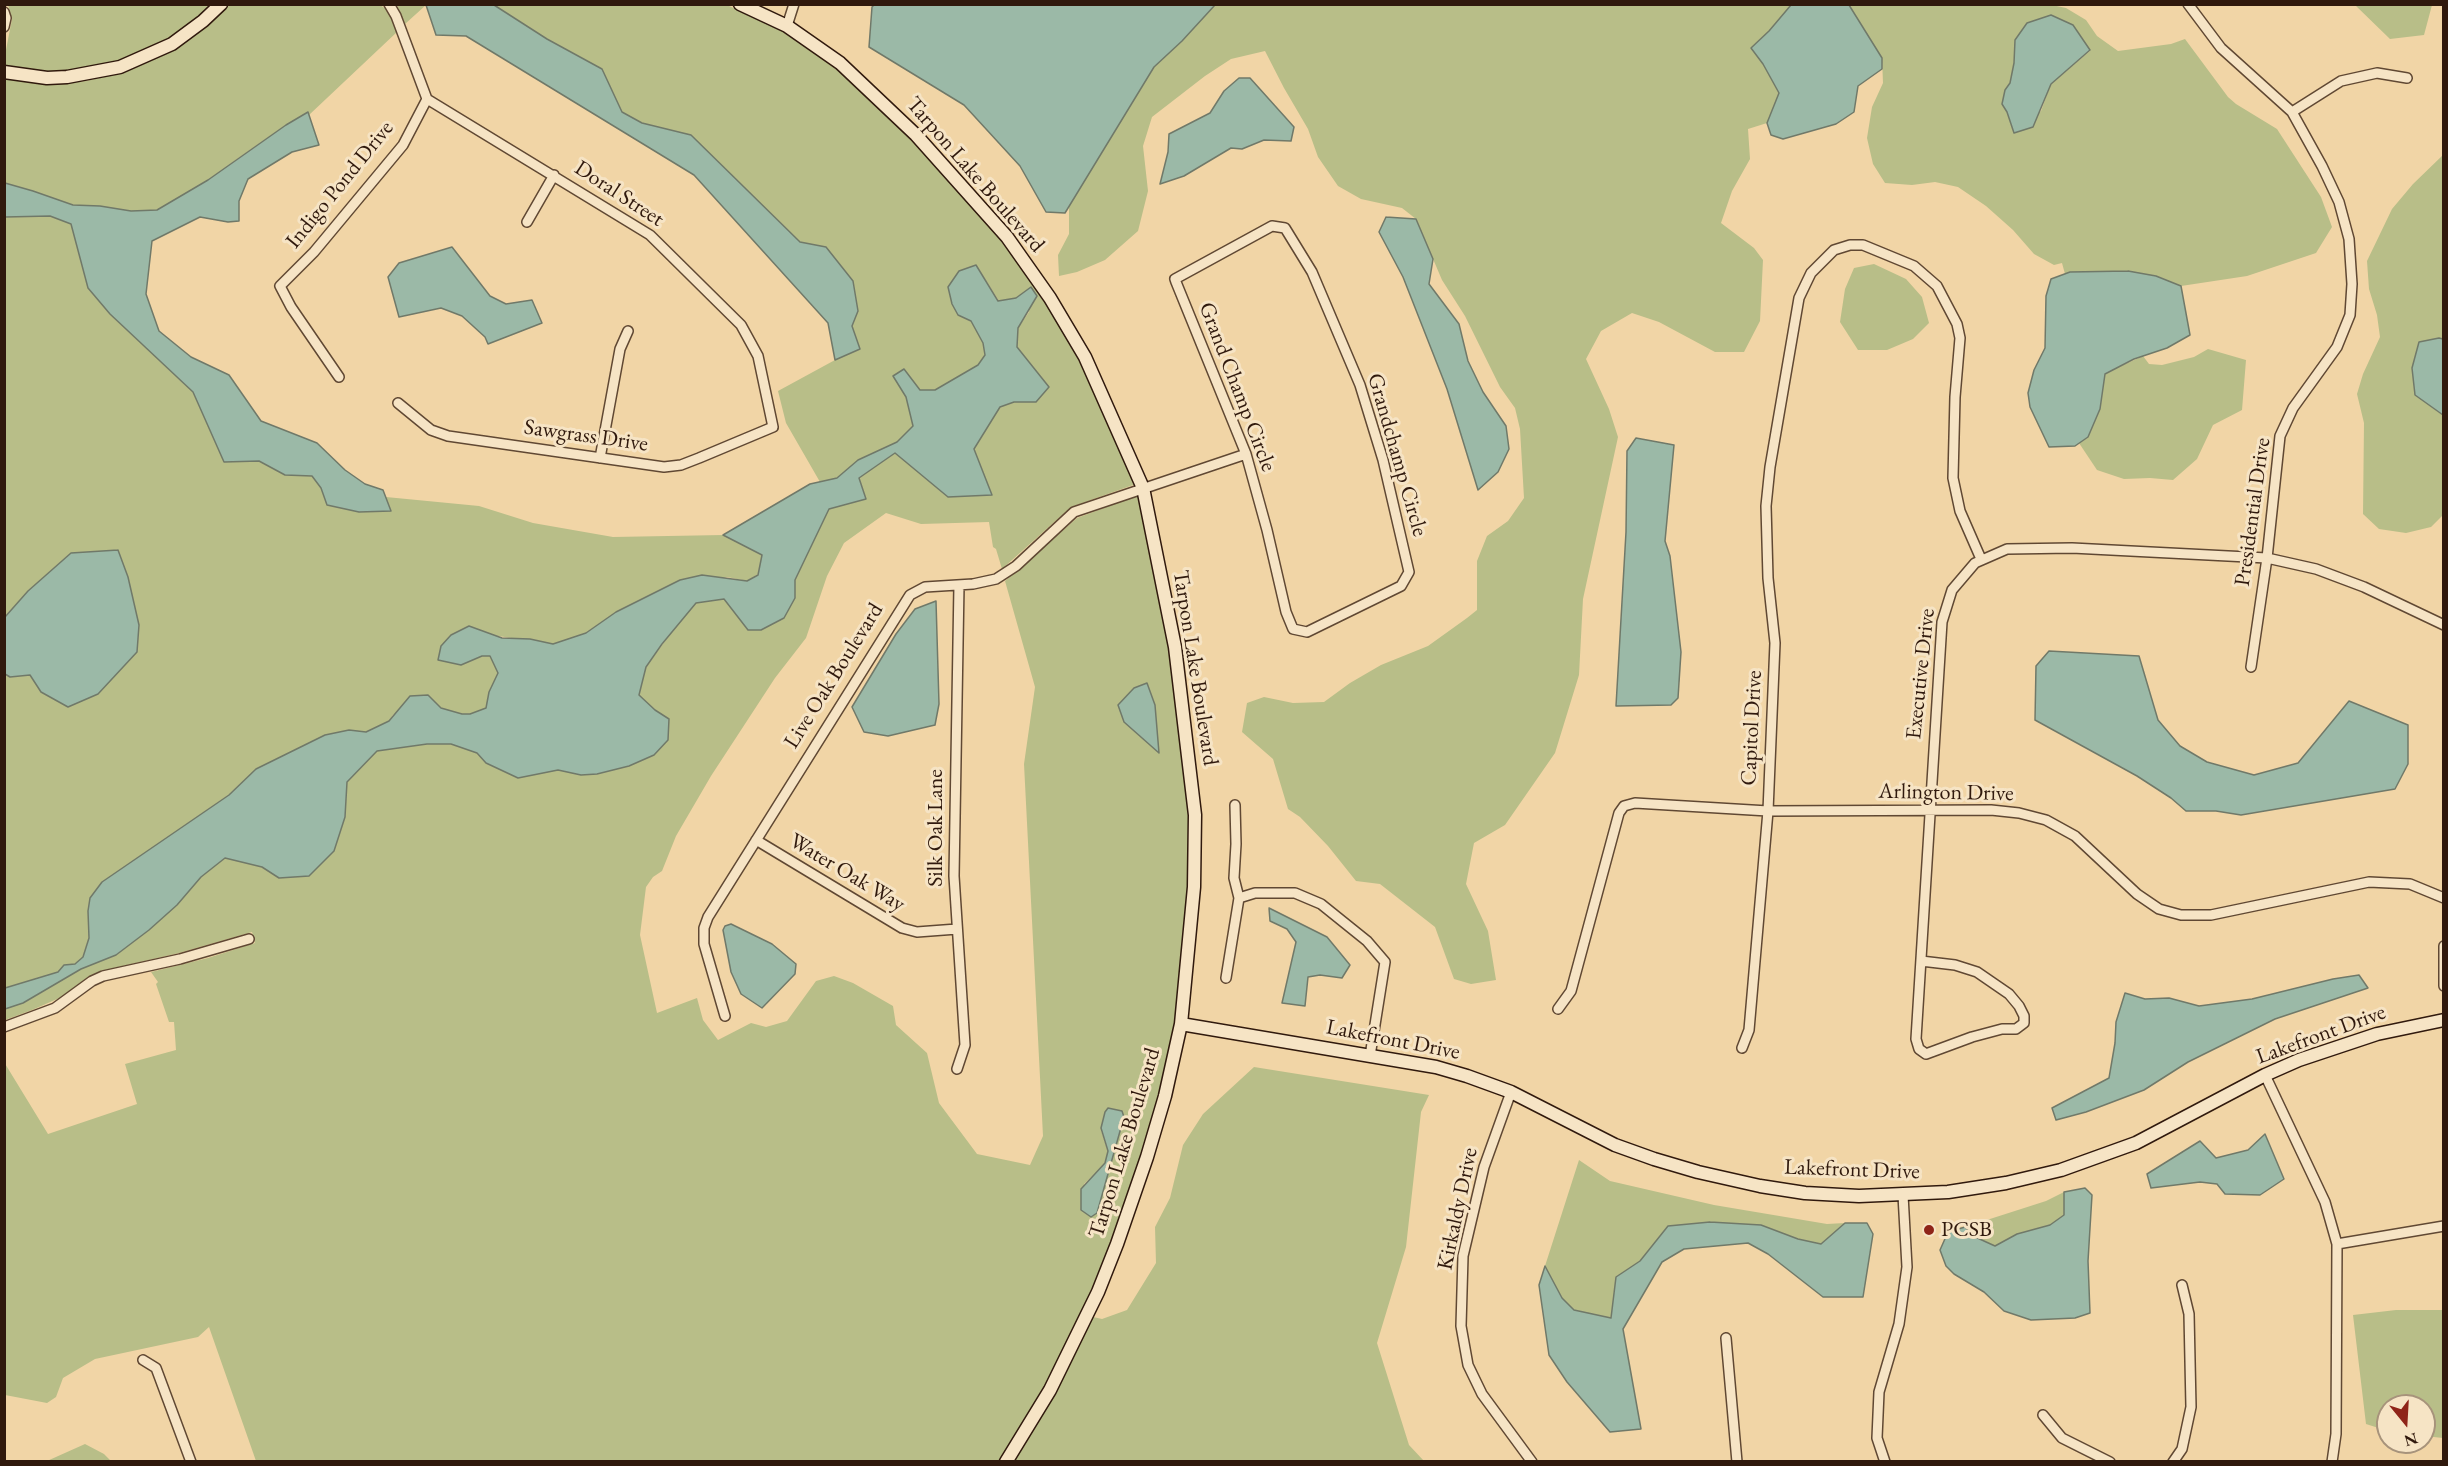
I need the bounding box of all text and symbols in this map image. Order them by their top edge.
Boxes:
street label: Tarpon Lake Boulevard [900,92,1050,258]
street label: Indigo Pond Drive [280,116,400,254]
street label: Doral Street [569,155,669,233]
street label: Grand Champ Circle [1193,299,1281,475]
street label: Grandchamp Circle [1361,371,1433,539]
street label: Sawgrass Drive [522,414,650,458]
street label: Presidential Drive [2230,436,2276,588]
street label: Tarpon Lake Boulevard [1167,568,1223,768]
street label: Live Oak Boulevard [779,598,889,754]
street label: Executive Drive [1901,607,1941,741]
street label: Capitol Drive [1736,670,1768,786]
street label: Silk Oak Lane [923,769,949,887]
street label: Arlington Drive [1878,779,2014,807]
street label: Water Oak Way [784,828,910,918]
street label: Lakefront Drive [2253,999,2389,1071]
street label: Lakefront Drive [1324,1014,1462,1066]
street label: Tarpon Lake Boulevard [1083,1045,1167,1241]
street label: Kirkaldy Drive [1432,1145,1484,1273]
street label: Lakefront Drive [1784,1154,1920,1186]
place label: PCSB [1941,1217,1992,1243]
marker: PCSB [1922,1223,1936,1237]
north arrow [2376,1394,2436,1454]
text: N [2402,1428,2421,1452]

